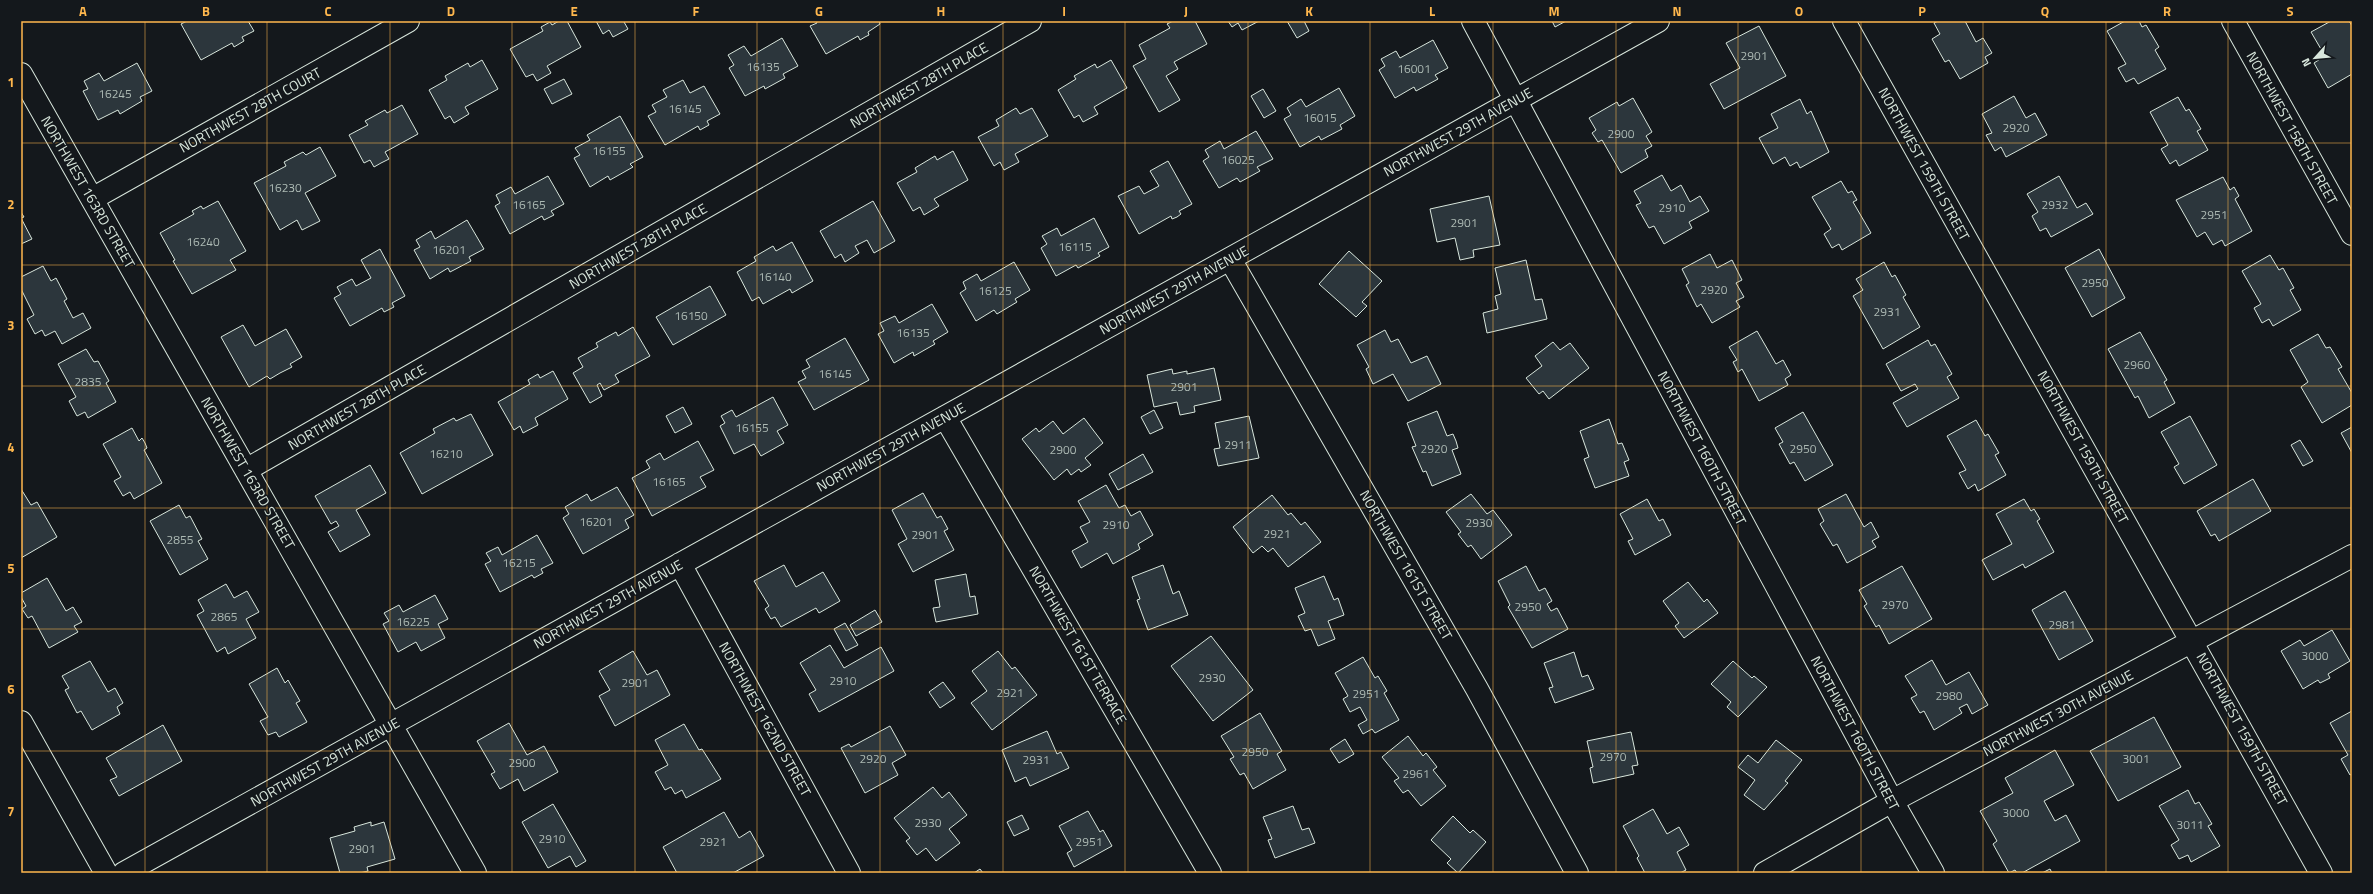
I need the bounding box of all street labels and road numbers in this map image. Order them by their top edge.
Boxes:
street label: NORTHWEST 28TH PLACE [846,36,992,133]
street label: NORTHWEST 158TH STREET [2243,49,2341,207]
street label: NORTHWEST 28TH COURT [175,61,325,157]
street label: NORTHWEST 29TH AVENUE [1379,82,1536,181]
street label: NORTHWEST 159TH STREET [1874,83,1976,245]
street label: NORTHWEST 163RD STREET [36,112,141,272]
street label: NORTHWEST 28TH PLACE [565,197,711,294]
street label: NORTHWEST 29TH AVENUE [1095,240,1252,339]
street label: NORTHWEST 28TH PLACE [284,358,430,455]
street label: NORTHWEST 159TH STREET [2033,366,2135,528]
street label: NORTHWEST 160TH STREET [1653,367,1752,529]
street label: NORTHWEST 163RD STREET [196,393,301,553]
street label: NORTHWEST 29TH AVENUE [812,397,969,496]
street label: NORTHWEST 161ST STREET [1355,486,1458,644]
street label: NORTHWEST 29TH AVENUE [529,554,686,653]
street label: NORTHWEST 161ST TERRACE [1024,562,1133,728]
street label: NORTHWEST 162ND STREET [714,638,817,800]
street label: NORTHWEST 159TH STREET [2192,648,2294,810]
street label: NORTHWEST 160TH STREET [1806,652,1905,814]
street label: NORTHWEST 30TH AVENUE [1979,664,2137,761]
street label: NORTHWEST 29TH AVENUE [246,712,403,811]

